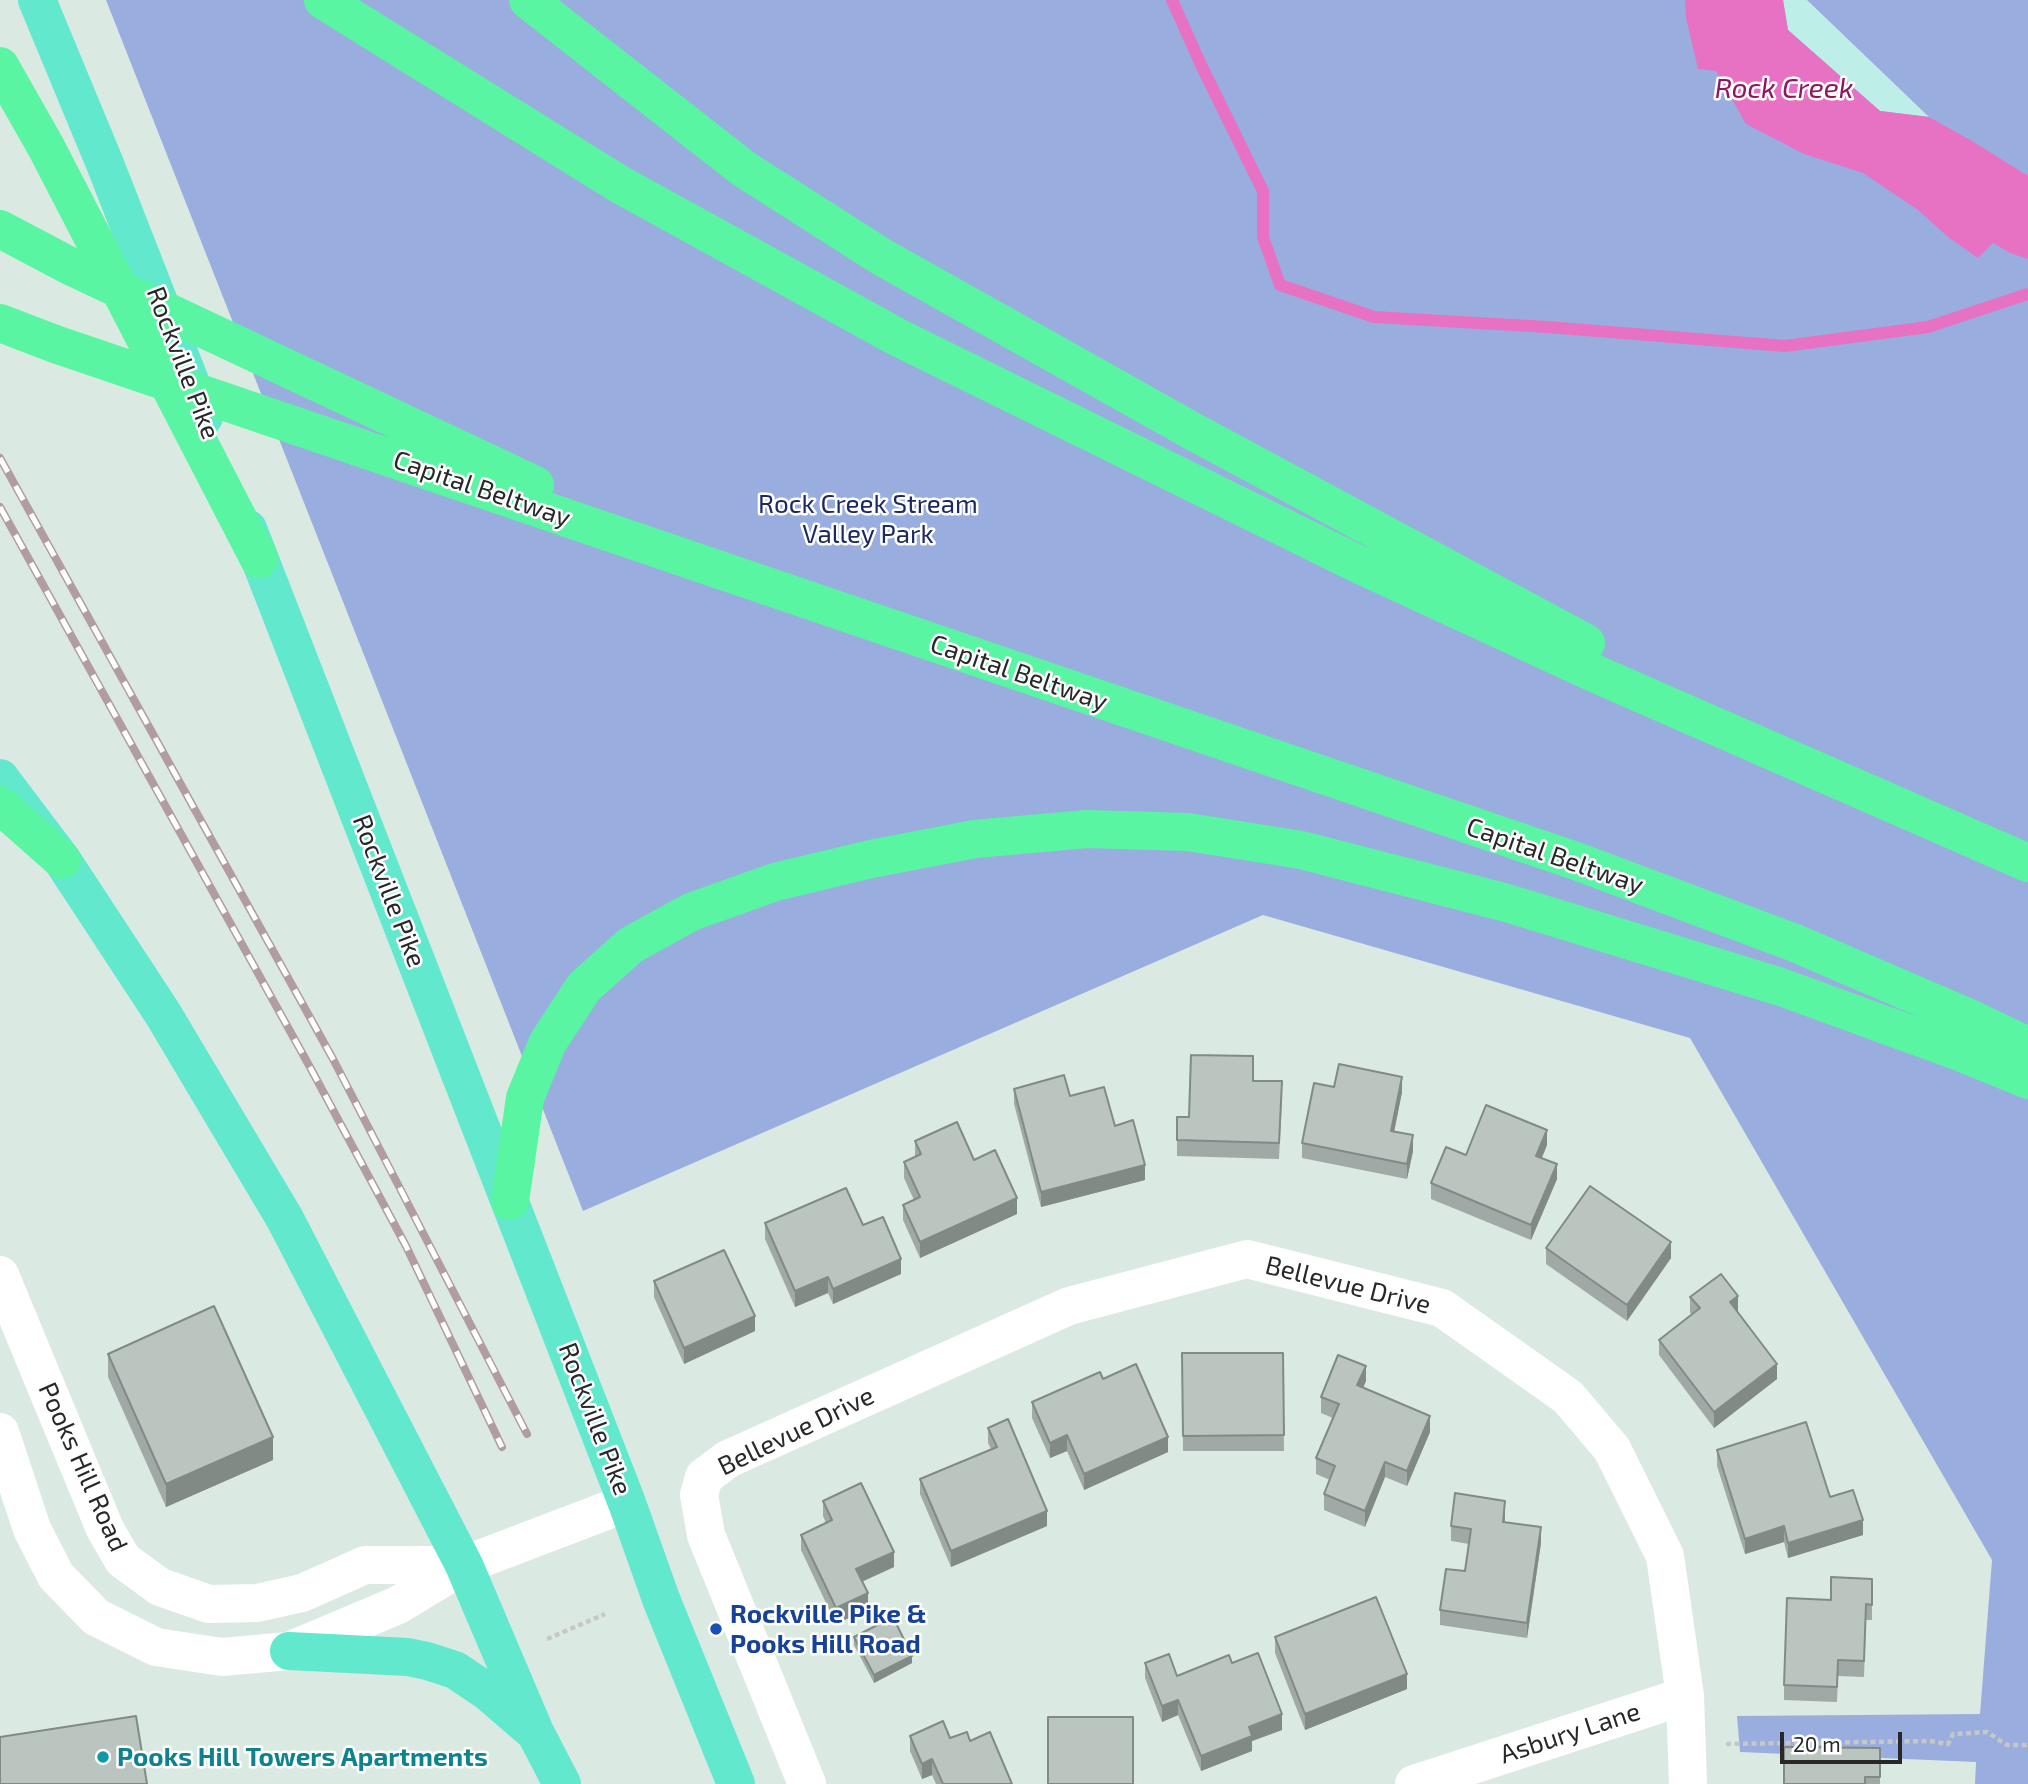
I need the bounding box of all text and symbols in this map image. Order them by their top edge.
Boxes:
water label: Rock Creek [1715,72,1853,106]
street label: Rockville Pike [140,282,226,444]
street label: Capital Beltway [389,444,575,534]
park label: Rock Creek Stream Valley Park [758,488,978,550]
street label: Capital Beltway [926,628,1112,718]
street label: Rockville Pike [346,810,432,972]
street label: Capital Beltway [1462,811,1648,901]
street label: Bellevue Drive [1262,1249,1434,1321]
street label: Rockville Pike [552,1338,638,1500]
street label: Pooks Hill Road [32,1378,134,1556]
street label: Bellevue Drive [713,1380,879,1482]
place label: Rockville Pike & Pooks Hill Road [730,1598,927,1660]
marker: Rockville Pike & Pooks Hill Road [708,1621,724,1637]
street label: Asbury Lane [1496,1696,1644,1770]
scale bar [1783,1718,1906,1762]
text: 20 m [1793,1731,1841,1756]
place label: Pooks Hill Towers Apartments [117,1741,488,1773]
marker: Pooks Hill Towers Apartments [95,1749,111,1765]

